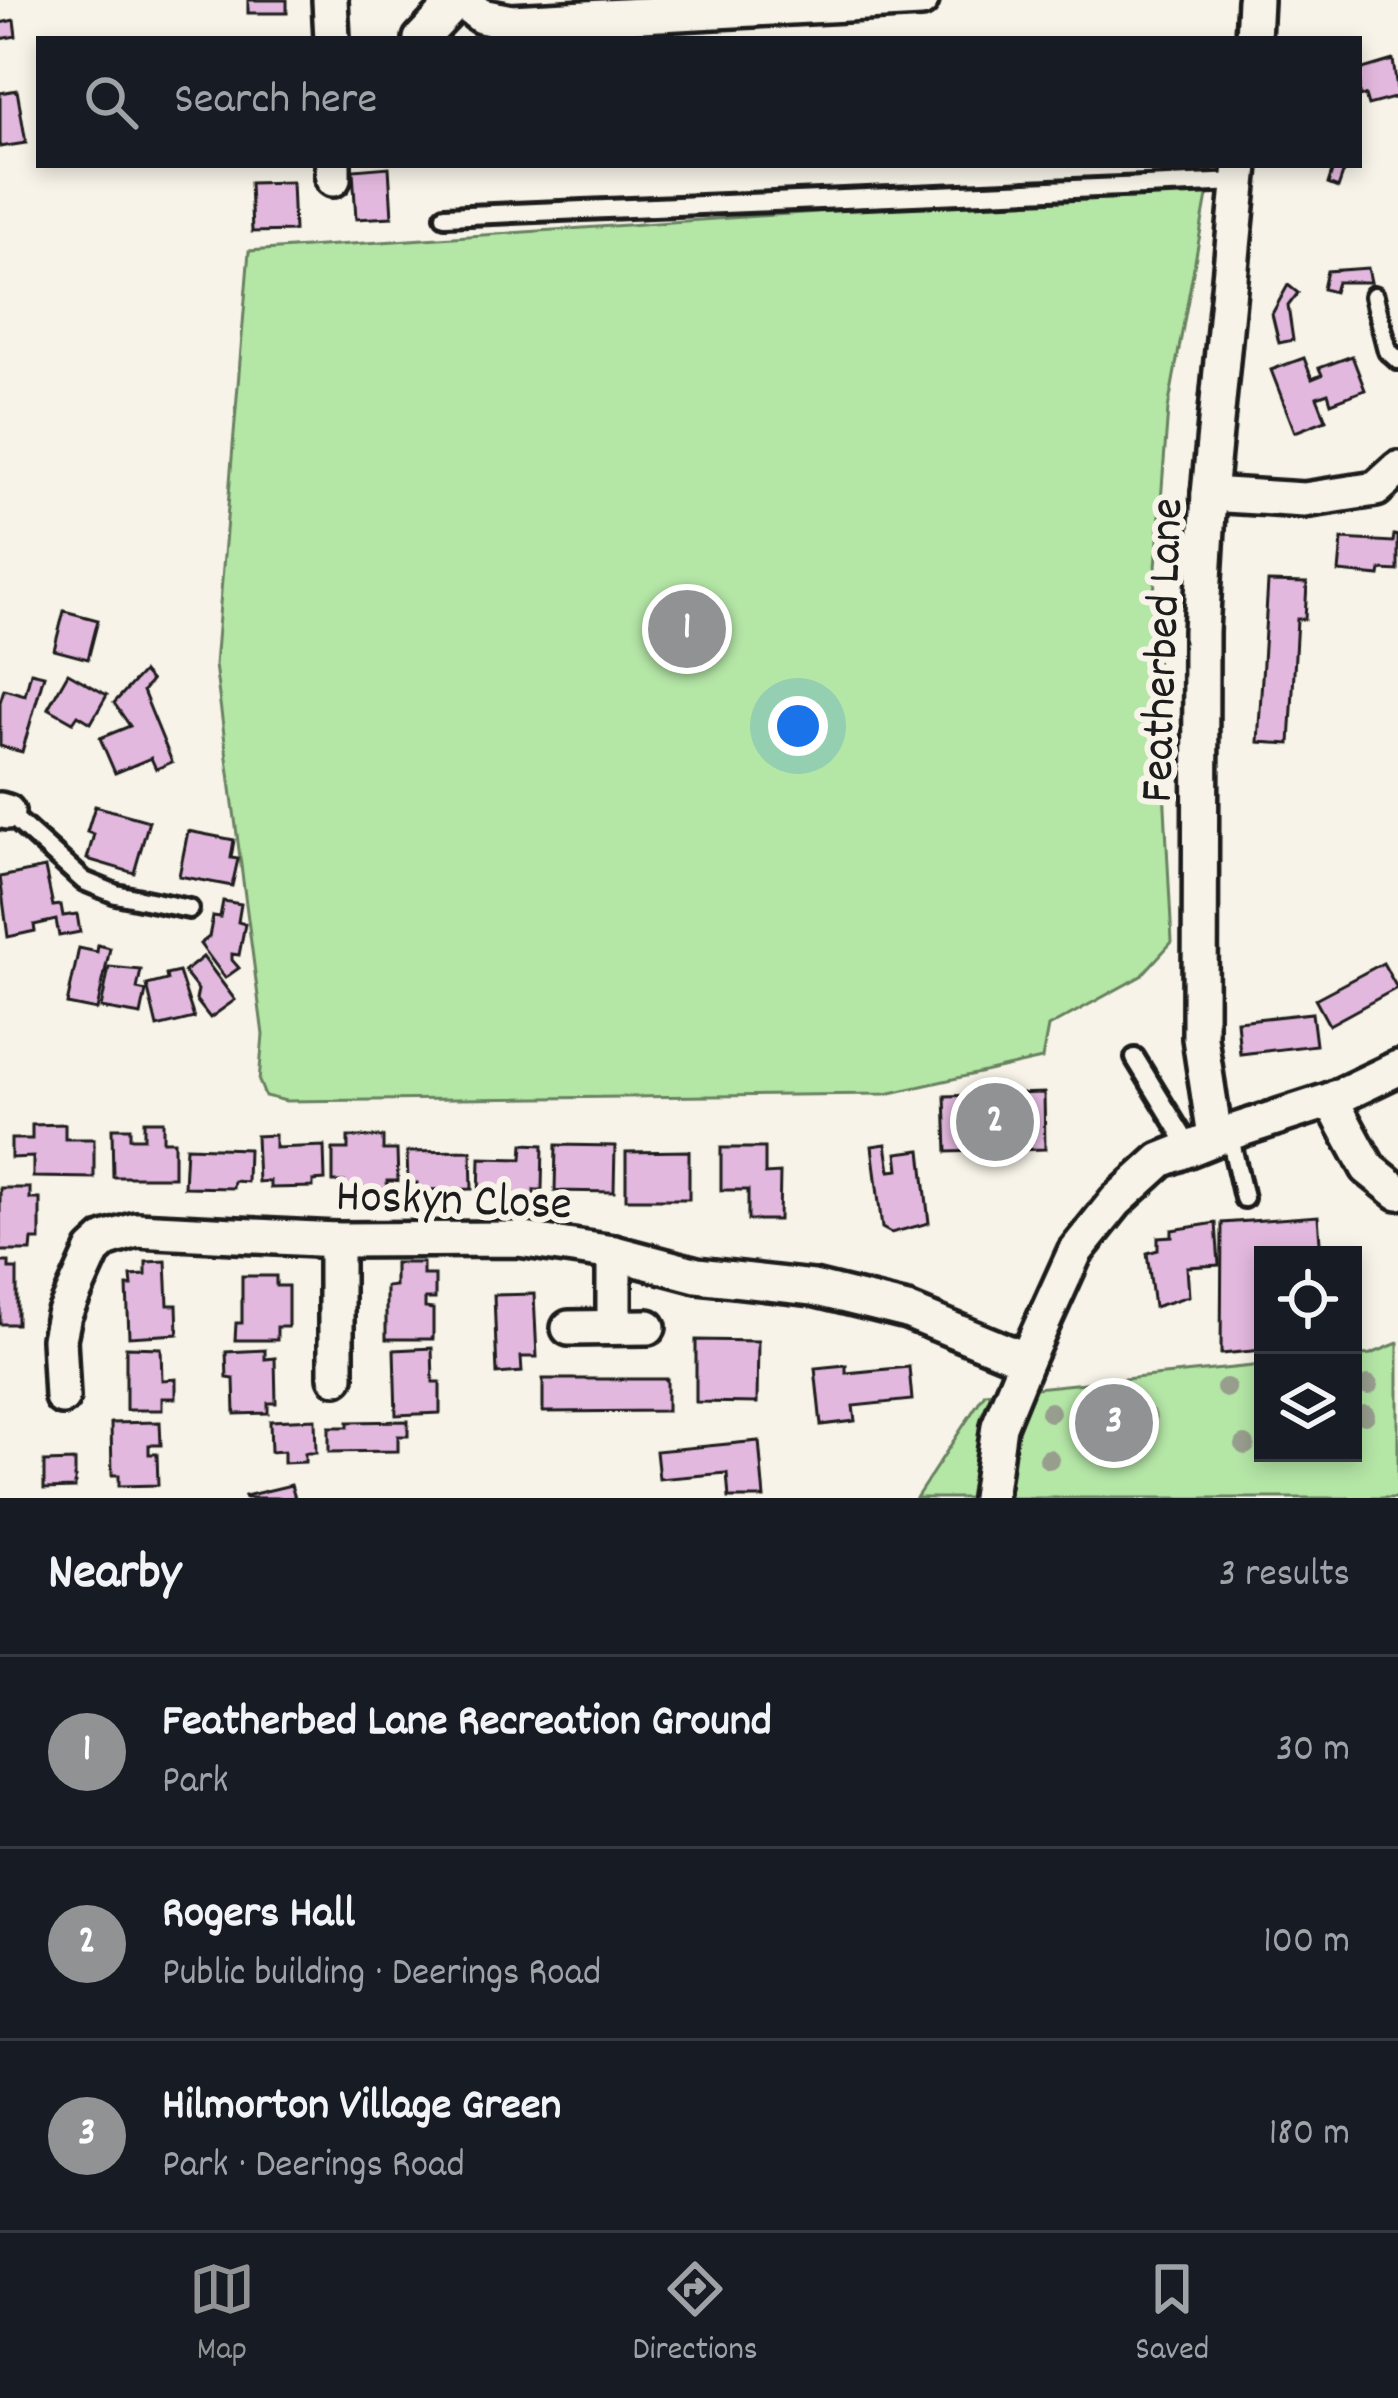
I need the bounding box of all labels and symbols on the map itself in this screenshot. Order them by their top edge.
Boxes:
street label: Featherbed Lane [1126,497,1205,804]
pin: 1 [648,584,726,674]
your location [768,696,828,756]
pin: 2 [956,1077,1034,1167]
street label: Hoskyn Close [334,1165,573,1242]
pin: 3 [1075,1378,1153,1468]

